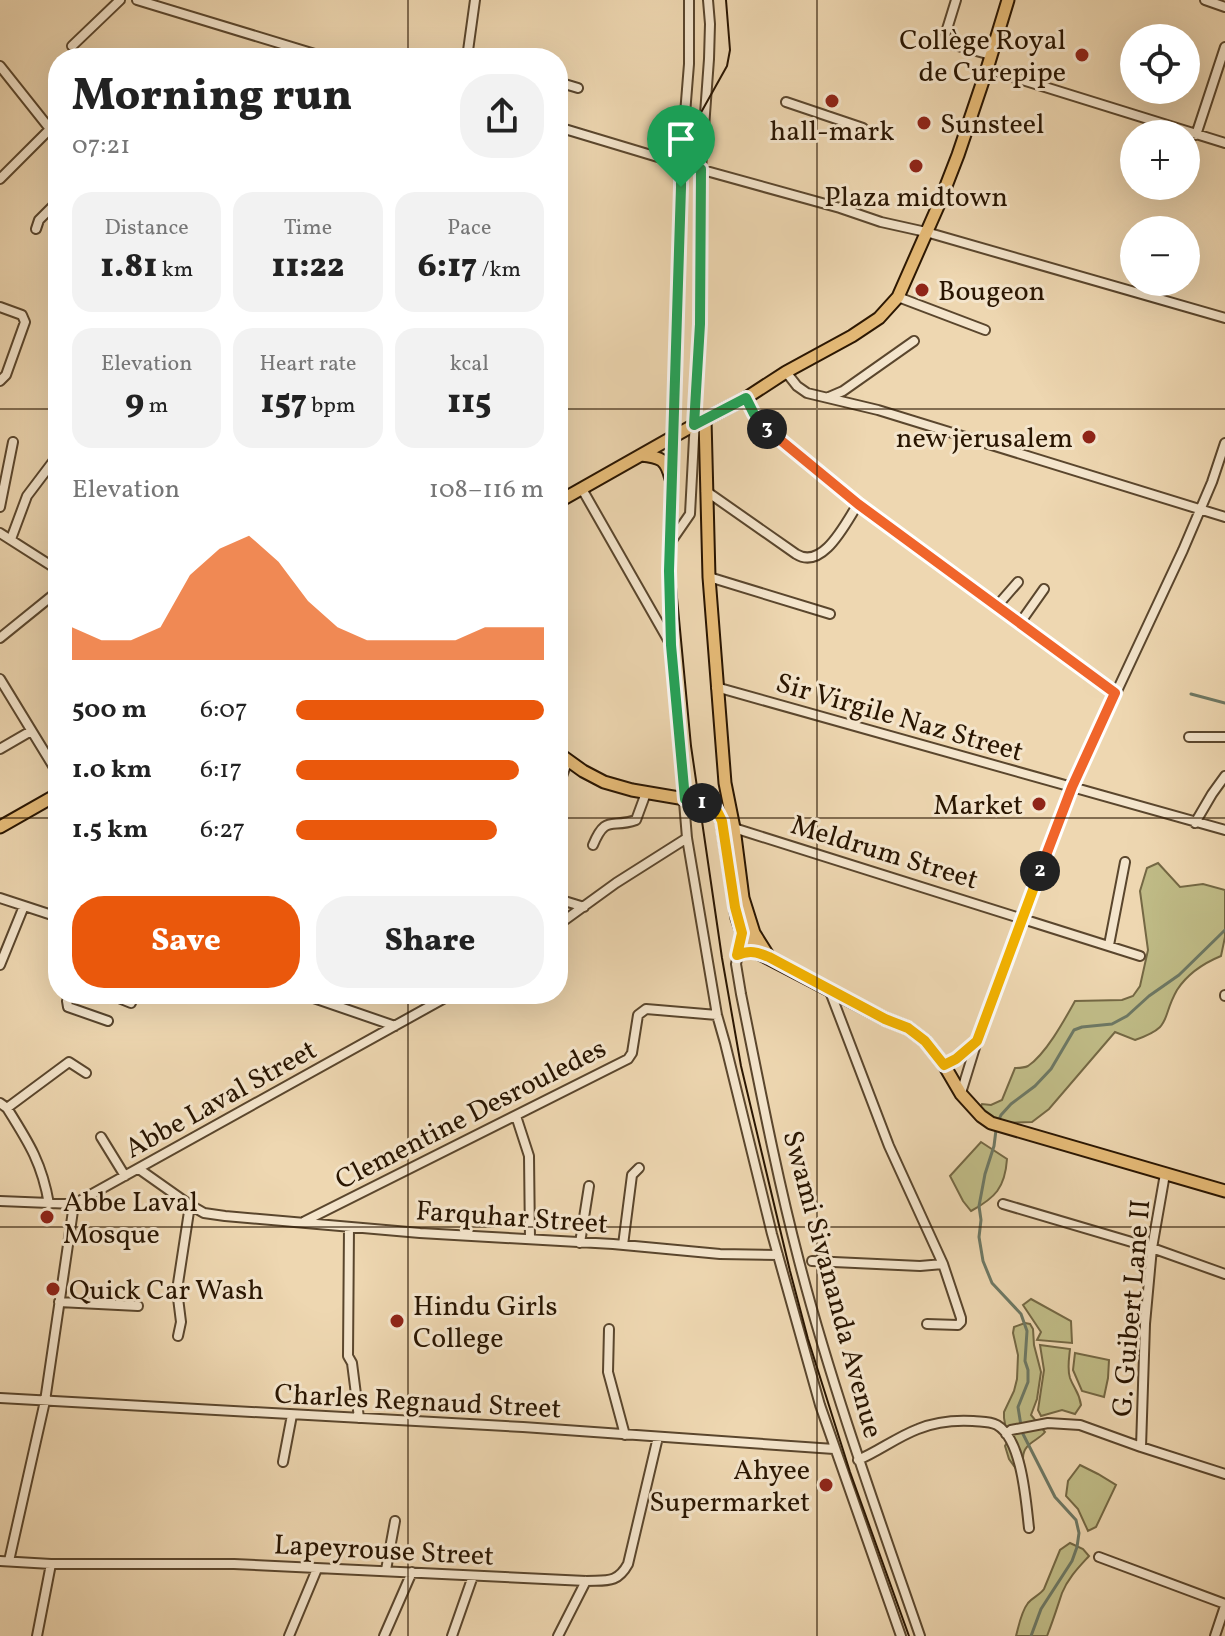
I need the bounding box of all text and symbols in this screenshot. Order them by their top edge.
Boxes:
place label: Collège Royal de Curepipe [899,22,1066,93]
map controls [1120,24,1200,296]
button: locate [1120,24,1200,104]
marker: Collège Royal de Curepipe [1073,46,1091,64]
text: Morning run [72,67,352,128]
button: share [460,74,544,158]
marker: hall-mark [823,92,841,110]
pin [647,105,715,187]
place label: Sunsteel [940,106,1044,145]
place label: hall-mark [770,113,894,152]
marker: Sunsteel [915,114,933,132]
icon: arrive [659,117,703,161]
button: + [1120,120,1200,200]
text: 07:21 [72,128,130,164]
marker: Plaza midtown [907,157,925,175]
place label: Plaza midtown [824,179,1008,218]
text: Distance [105,213,189,244]
text: Time [284,213,332,244]
text: Pace [447,213,491,244]
button: − [1120,216,1200,296]
text: 1.81 [100,244,157,291]
text: 11:22 [272,244,344,291]
text: 6:17 [418,244,477,291]
text: km [157,255,193,286]
text: /km [477,255,521,286]
place label: Bougeon [938,273,1045,312]
marker: Bougeon [913,281,931,299]
text: Elevation [101,349,192,380]
text: Heart rate [259,349,357,380]
text: kcal [450,349,489,380]
text: 9 [125,380,144,427]
text: 157 [261,380,307,427]
text: 115 [447,380,491,427]
text: m [144,391,168,422]
text: bpm [307,391,355,422]
pin: 3 [747,409,787,449]
text: 3 [761,413,773,444]
place label: new jerusalem [896,420,1073,459]
marker: new jerusalem [1080,428,1098,446]
text: Elevation [72,472,180,508]
text: 108–116 m [429,472,544,508]
street label: Sir Virgile Naz Street [771,664,1028,772]
text: 500 m [72,692,147,728]
text: 6:07 [200,692,248,728]
text: 1.0 km [72,752,152,788]
text: 6:17 [200,752,242,788]
pin: 1 [682,783,722,823]
text: 1 [698,787,706,818]
place label: Market [933,787,1023,826]
marker: Market [1030,795,1048,813]
street label: Meldrum Street [786,806,983,900]
text: 1.5 km [72,812,148,848]
text: 6:27 [200,812,245,848]
pin: 2 [1020,851,1060,891]
text: 2 [1034,855,1046,886]
button: Save [72,896,300,988]
button: Share [316,896,544,988]
street label: Clementine Desrouledes [329,1030,613,1201]
street label: Abbe Laval Street [118,1031,324,1169]
street label: Swami Sivananda Avenue [772,1127,891,1443]
place label: Abbe Laval Mosque [63,1184,198,1255]
street label: Farquhar Street [414,1192,609,1245]
street label: G. Guibert Lane II [1104,1198,1161,1419]
marker: Abbe Laval Mosque [38,1208,56,1226]
place label: Quick Car Wash [69,1272,264,1311]
marker: Quick Car Wash [44,1280,62,1298]
place label: Hindu Girls College [413,1288,557,1359]
marker: Hindu Girls College [388,1312,406,1330]
street label: Charles Regnaud Street [273,1376,562,1429]
place label: Ahyee Supermarket [649,1452,810,1523]
marker: Ahyee Supermarket [817,1476,835,1494]
street label: Lapeyrouse Street [273,1526,495,1577]

